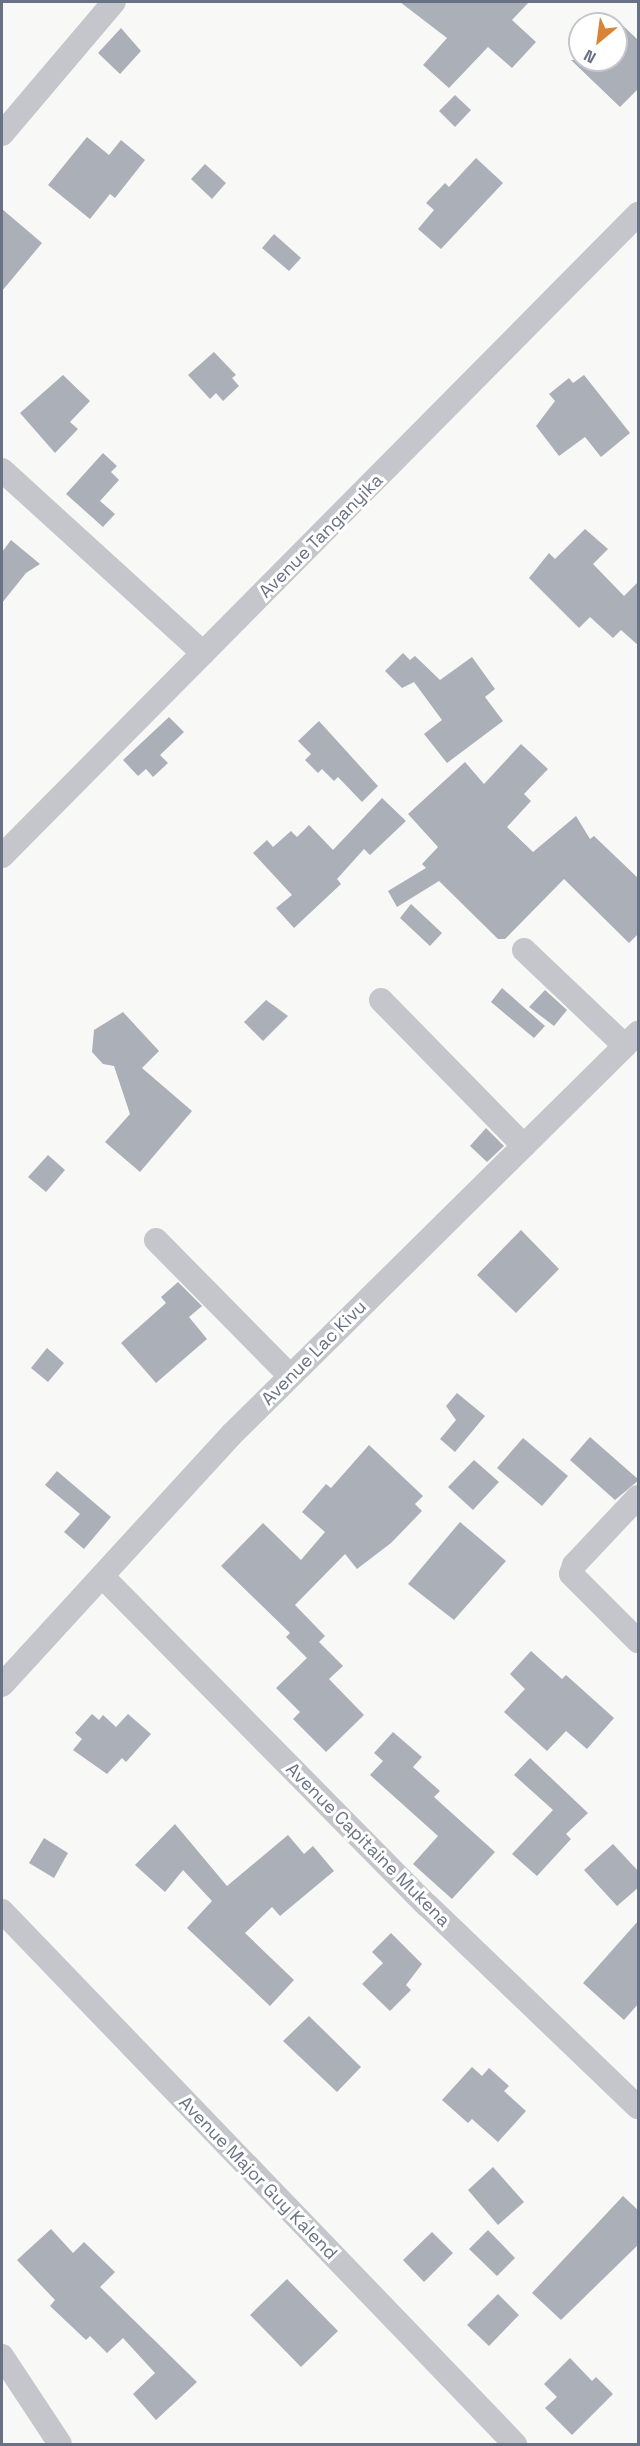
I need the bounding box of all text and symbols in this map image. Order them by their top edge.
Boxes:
north arrow [568,12,628,72]
text: N [580,45,600,68]
street label: Avenue Tanganyika [254,469,388,603]
street label: Avenue Lac Kivu [257,1296,371,1410]
street label: Avenue Capitaine Mukena [281,1758,455,1932]
street label: Avenue Major Guy Kalend [174,2092,342,2264]

